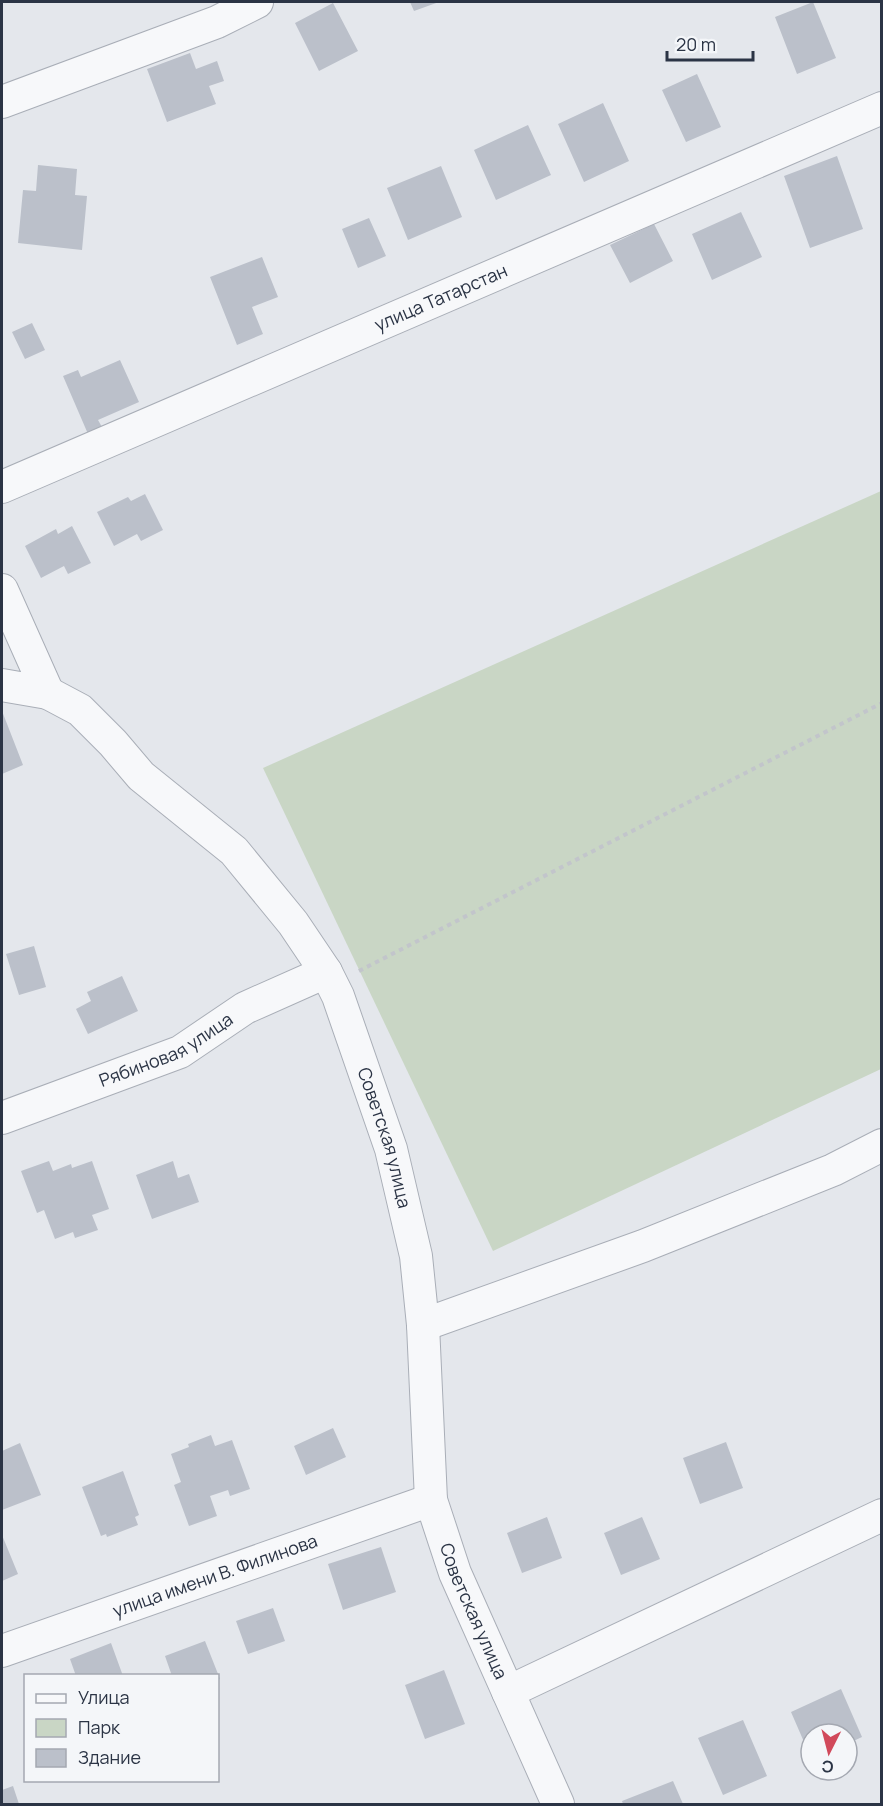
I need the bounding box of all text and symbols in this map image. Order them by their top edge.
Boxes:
scale bar [667,24,752,62]
text: 20 m [676,32,716,56]
street label: улица Татарстан [370,258,511,336]
street label: Рябиновая улица [95,1007,237,1092]
street label: Советская улица [353,1064,417,1210]
street label: улица имени В. Филинова [109,1528,320,1622]
street label: Советская улица [435,1540,514,1683]
legend [24,1674,219,1782]
text: Улица [78,1685,130,1709]
text: Парк [78,1715,121,1739]
north arrow [799,1722,859,1782]
text: Здание [78,1745,141,1769]
text: С [820,1755,834,1778]

